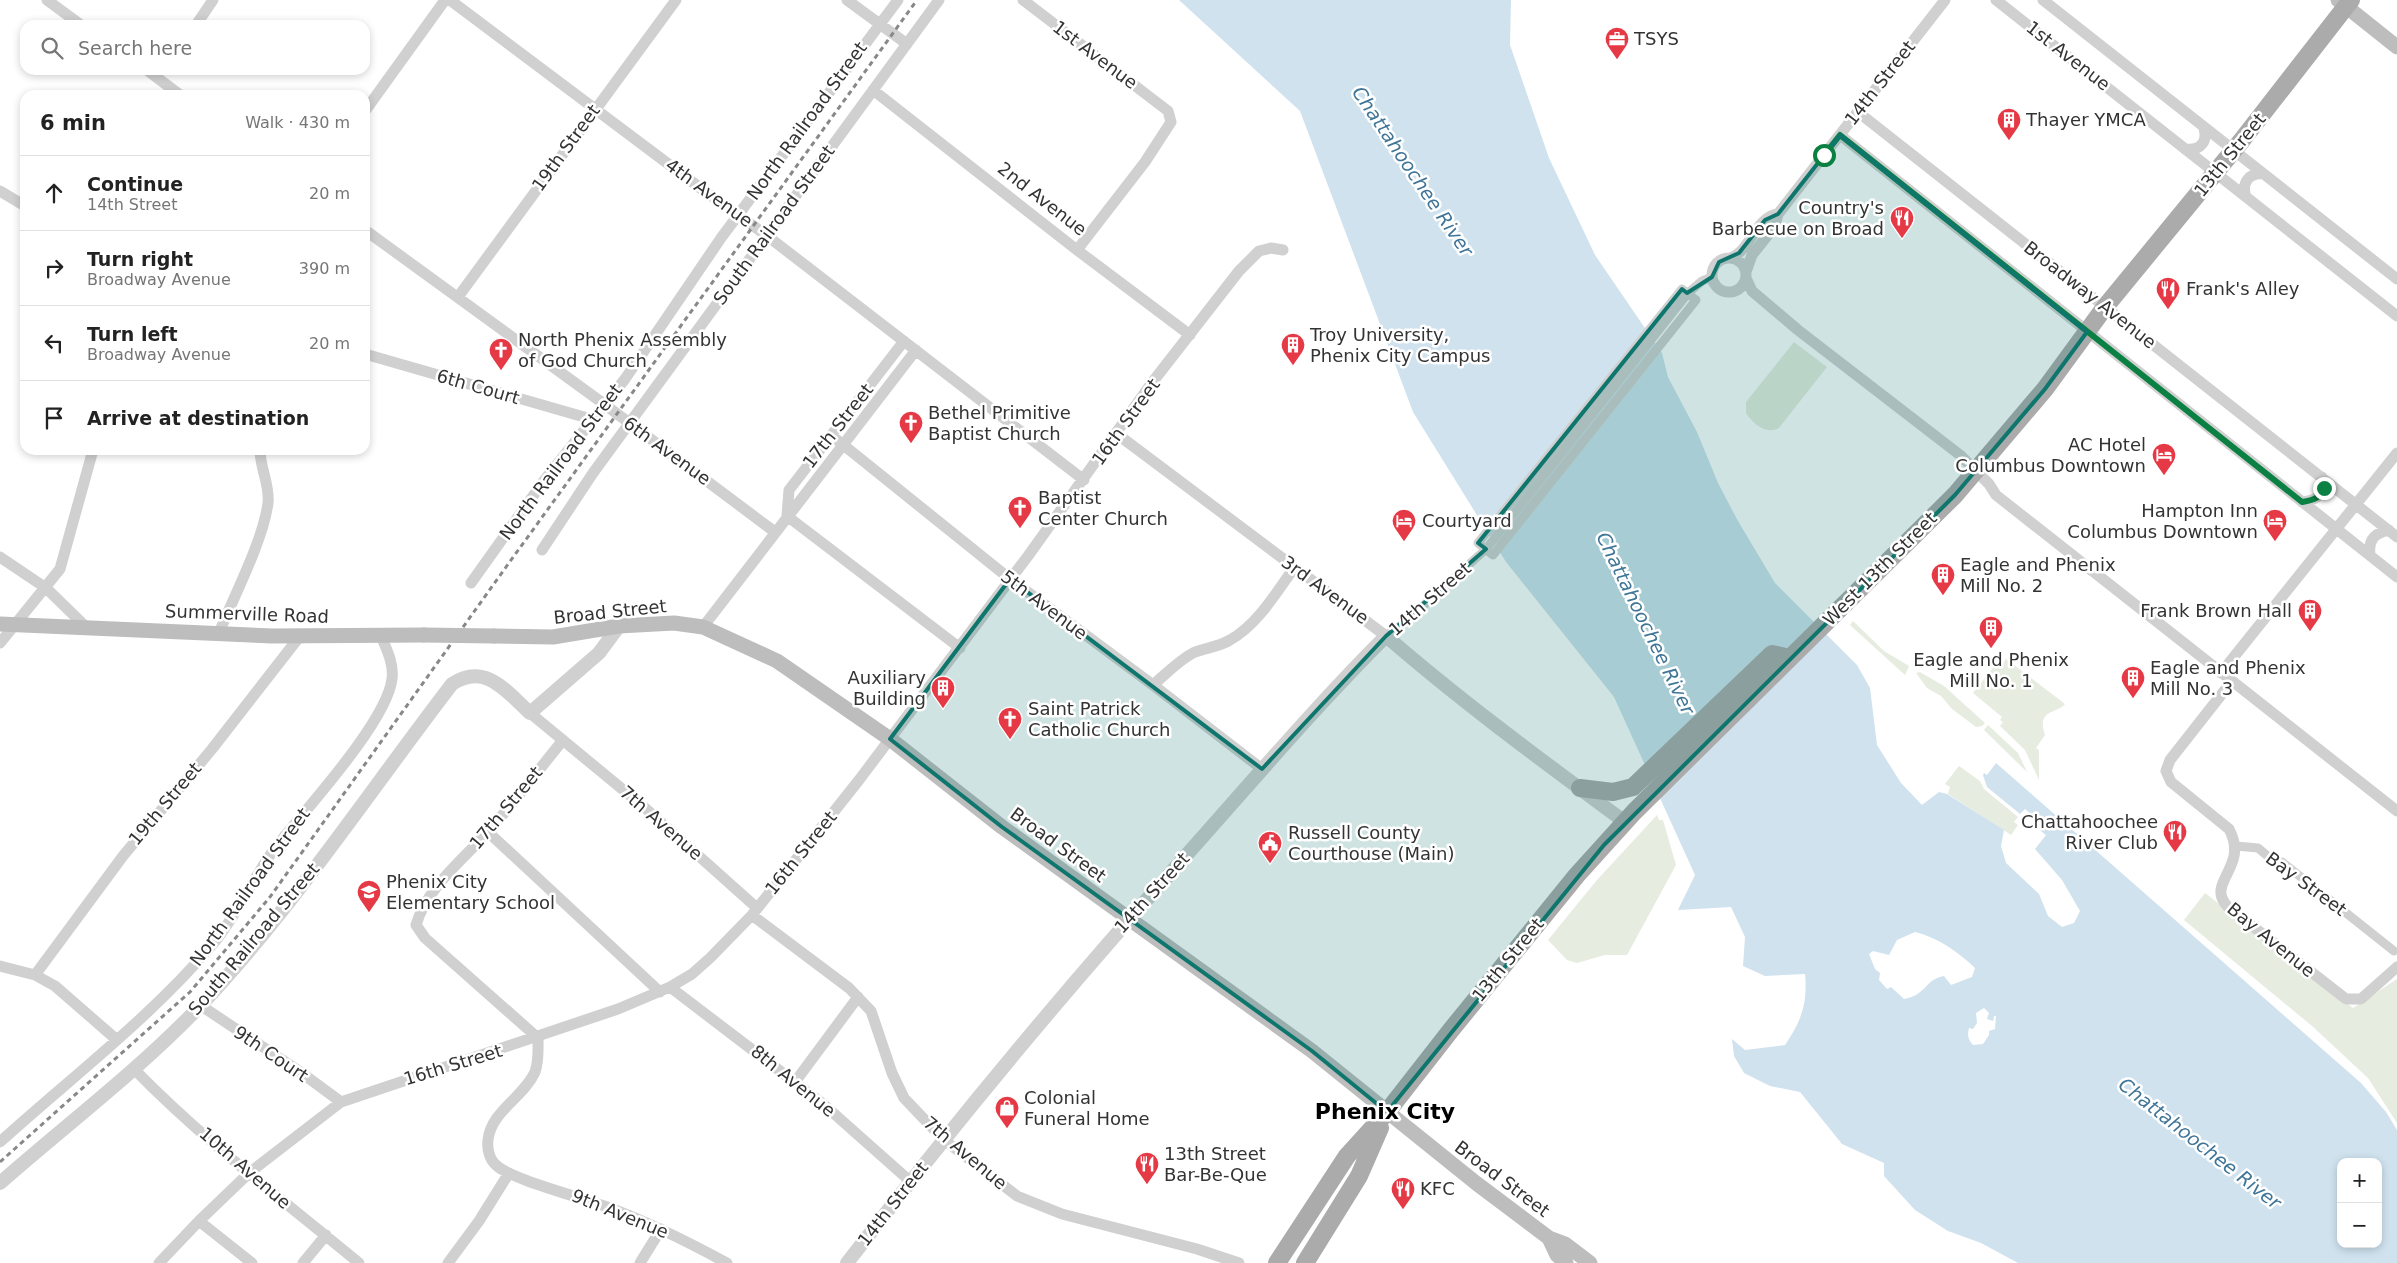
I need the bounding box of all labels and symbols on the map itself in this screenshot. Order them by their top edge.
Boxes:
street label: 1st Avenue [1049,16,1142,93]
street label: 1st Avenue [2022,16,2114,95]
office icon: TSYS [1604,26,1630,60]
place label: TSYS [1633,28,1679,49]
street label: 14th Street [1840,36,1919,129]
street label: North Railroad Street [742,38,871,204]
water label: Chattahoochee River [1348,82,1479,261]
street label: 19th Street [527,100,604,195]
building icon: Thayer YMCA [1996,107,2022,141]
place label: Thayer YMCA [2025,109,2146,130]
street label: 13th Street [2189,109,2270,201]
street label: South Railroad Street [709,141,839,309]
route start [1813,144,1836,167]
street label: 4th Avenue [662,154,757,231]
street label: 2nd Avenue [994,157,1091,240]
place label: Country's Barbecue on Broad [1712,197,1884,239]
restaurant icon: Country's Barbecue on Broad [1889,205,1915,239]
street label: Broadway Avenue [2020,237,2161,353]
restaurant icon: Frank's Alley [2155,276,2181,310]
place label: Frank's Alley [2186,278,2300,299]
place label: Troy University, Phenix City Campus [1309,324,1490,366]
place label: North Phenix Assembly of God Church [518,329,727,371]
building icon: Troy University, Phenix City Campus [1280,332,1306,366]
church icon: North Phenix Assembly of God Church [488,337,514,371]
street label: 6th Court [434,365,522,408]
street label: 16th Street [1087,374,1164,469]
street label: North Railroad Street [495,379,626,544]
street label: 17th Street [798,379,877,472]
place label: Bethel Primitive Baptist Church [928,402,1071,444]
church icon: Bethel Primitive Baptist Church [898,410,924,444]
street label: 6th Avenue [620,412,715,489]
place label: AC Hotel Columbus Downtown [1955,434,2146,476]
hotel icon: AC Hotel Columbus Downtown [2151,442,2177,476]
route end [2313,477,2336,500]
place label: Baptist Center Church [1038,487,1168,529]
church icon: Baptist Center Church [1007,495,1033,529]
place label: Hampton Inn Columbus Downtown [2067,500,2258,542]
hotel icon: Courtyard [1391,508,1417,542]
street label: West 13th Street [1819,508,1941,630]
hotel icon: Hampton Inn Columbus Downtown [2262,508,2288,542]
place label: Courtyard [1422,510,1512,531]
water label: Chattahoochee River [1592,528,1700,719]
street label: 3rd Avenue [1278,551,1373,628]
place label: Eagle and Phenix Mill No. 2 [1960,554,2116,596]
street label: 14th Street [1384,557,1475,640]
building icon: Eagle and Phenix Mill No. 2 [1930,562,1956,596]
street label: 5th Avenue [997,565,1092,644]
street label: Broad Street [553,595,667,628]
building icon: Frank Brown Hall [2297,598,2323,632]
street label: Summerville Road [165,600,329,627]
place label: Frank Brown Hall [2140,600,2292,621]
building icon: Eagle and Phenix Mill No. 1 [1978,615,2004,649]
place label: Eagle and Phenix Mill No. 1 [1913,649,2069,691]
place label: Eagle and Phenix Mill No. 3 [2150,657,2306,699]
building icon: Eagle and Phenix Mill No. 3 [2120,665,2146,699]
place label: Auxiliary Building [848,667,926,709]
building icon: Auxiliary Building [930,675,956,709]
place label: Saint Patrick Catholic Church [1028,698,1170,740]
church icon: Saint Patrick Catholic Church [997,706,1023,740]
street label: 19th Street [124,758,205,849]
street label: 17th Street [465,762,546,853]
street label: 7th Avenue [616,781,707,864]
street label: Broad Street [1006,803,1110,886]
street label: North Railroad Street [185,804,314,970]
street label: 16th Street [760,807,841,899]
place label: Chattahoochee River Club [2021,811,2158,853]
restaurant icon: Chattahoochee River Club [2162,819,2188,853]
place label: Russell County Courthouse (Main) [1288,822,1454,864]
public building icon: Russell County Courthouse (Main) [1257,830,1283,864]
street label: Bay Street [2262,847,2351,920]
street label: 14th Street [1110,848,1193,938]
street label: South Railroad Street [184,858,323,1019]
place label: Phenix City Elementary School [386,871,555,913]
school or university icon: Phenix City Elementary School [356,879,382,913]
street label: Bay Avenue [2223,898,2319,981]
street label: 13th Street [1467,914,1548,1006]
street label: 9th Court [230,1021,312,1086]
street label: 16th Street [401,1040,505,1089]
street label: 8th Avenue [747,1040,840,1121]
water label: Chattahoochee River [2114,1073,2286,1214]
place label: Colonial Funeral Home [1024,1087,1150,1129]
shop icon: Colonial Funeral Home [994,1095,1020,1129]
district label: Phenix City [1315,1099,1455,1124]
street label: 7th Avenue [919,1112,1011,1194]
street label: 10th Avenue [195,1122,295,1213]
street label: Broad Street [1451,1136,1554,1221]
place label: 13th Street Bar-Be-Que [1164,1143,1267,1185]
restaurant icon: 13th Street Bar-Be-Que [1134,1151,1160,1185]
street label: 14th Street [853,1157,932,1250]
restaurant icon: KFC [1390,1176,1416,1210]
place label: KFC [1420,1178,1455,1199]
street label: 9th Avenue [569,1185,672,1242]

